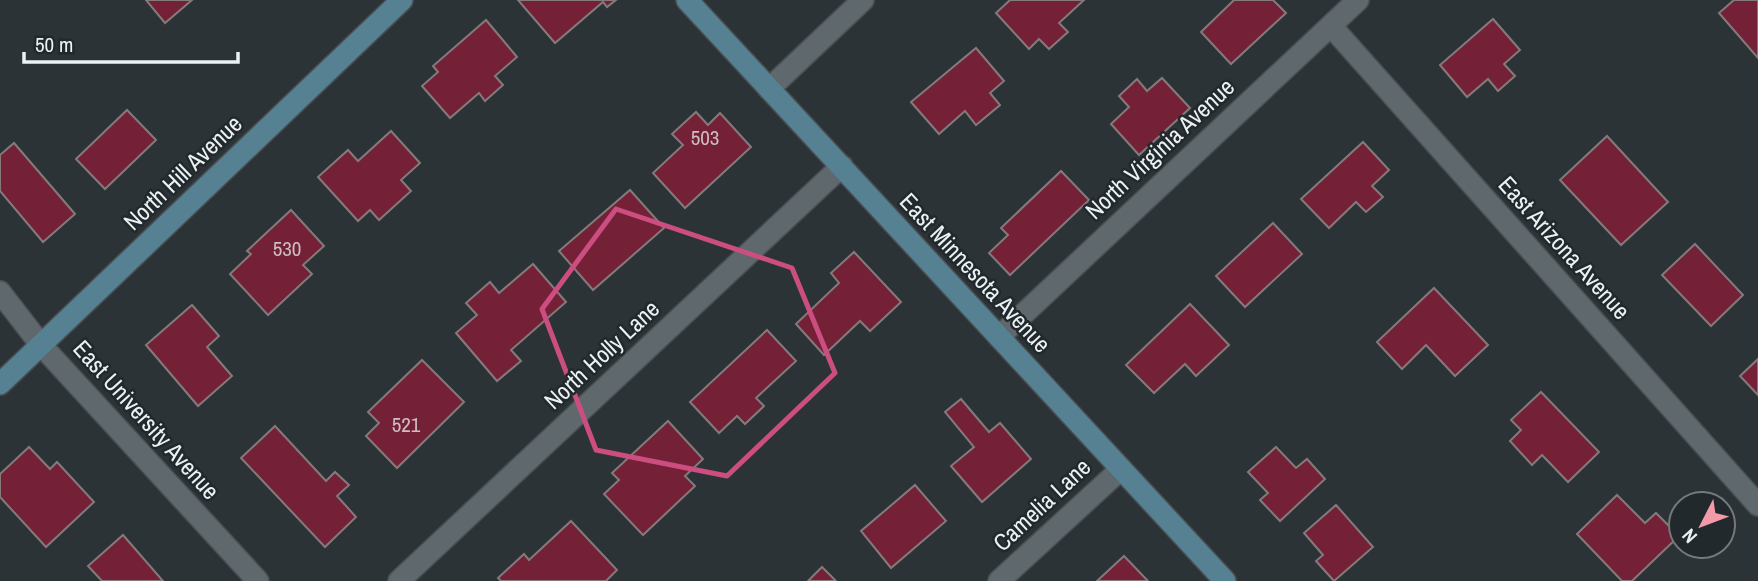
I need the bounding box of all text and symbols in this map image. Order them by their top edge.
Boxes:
scale bar [24,21,238,65]
text: 50 m [35,30,73,59]
street label: North Virginia Avenue [1078,71,1241,226]
street label: North Hill Avenue [116,108,248,237]
house number: 503 [691,123,719,152]
street label: East Arizona Avenue [1492,169,1638,326]
street label: East Minnesota Avenue [893,186,1058,359]
house number: 530 [273,234,301,263]
street label: North Holly Lane [537,293,666,416]
street label: East University Avenue [67,333,227,506]
house number: 521 [392,410,421,439]
street label: Camelia Lane [986,451,1097,558]
north arrow [1667,490,1737,560]
text: N [1676,523,1703,549]

